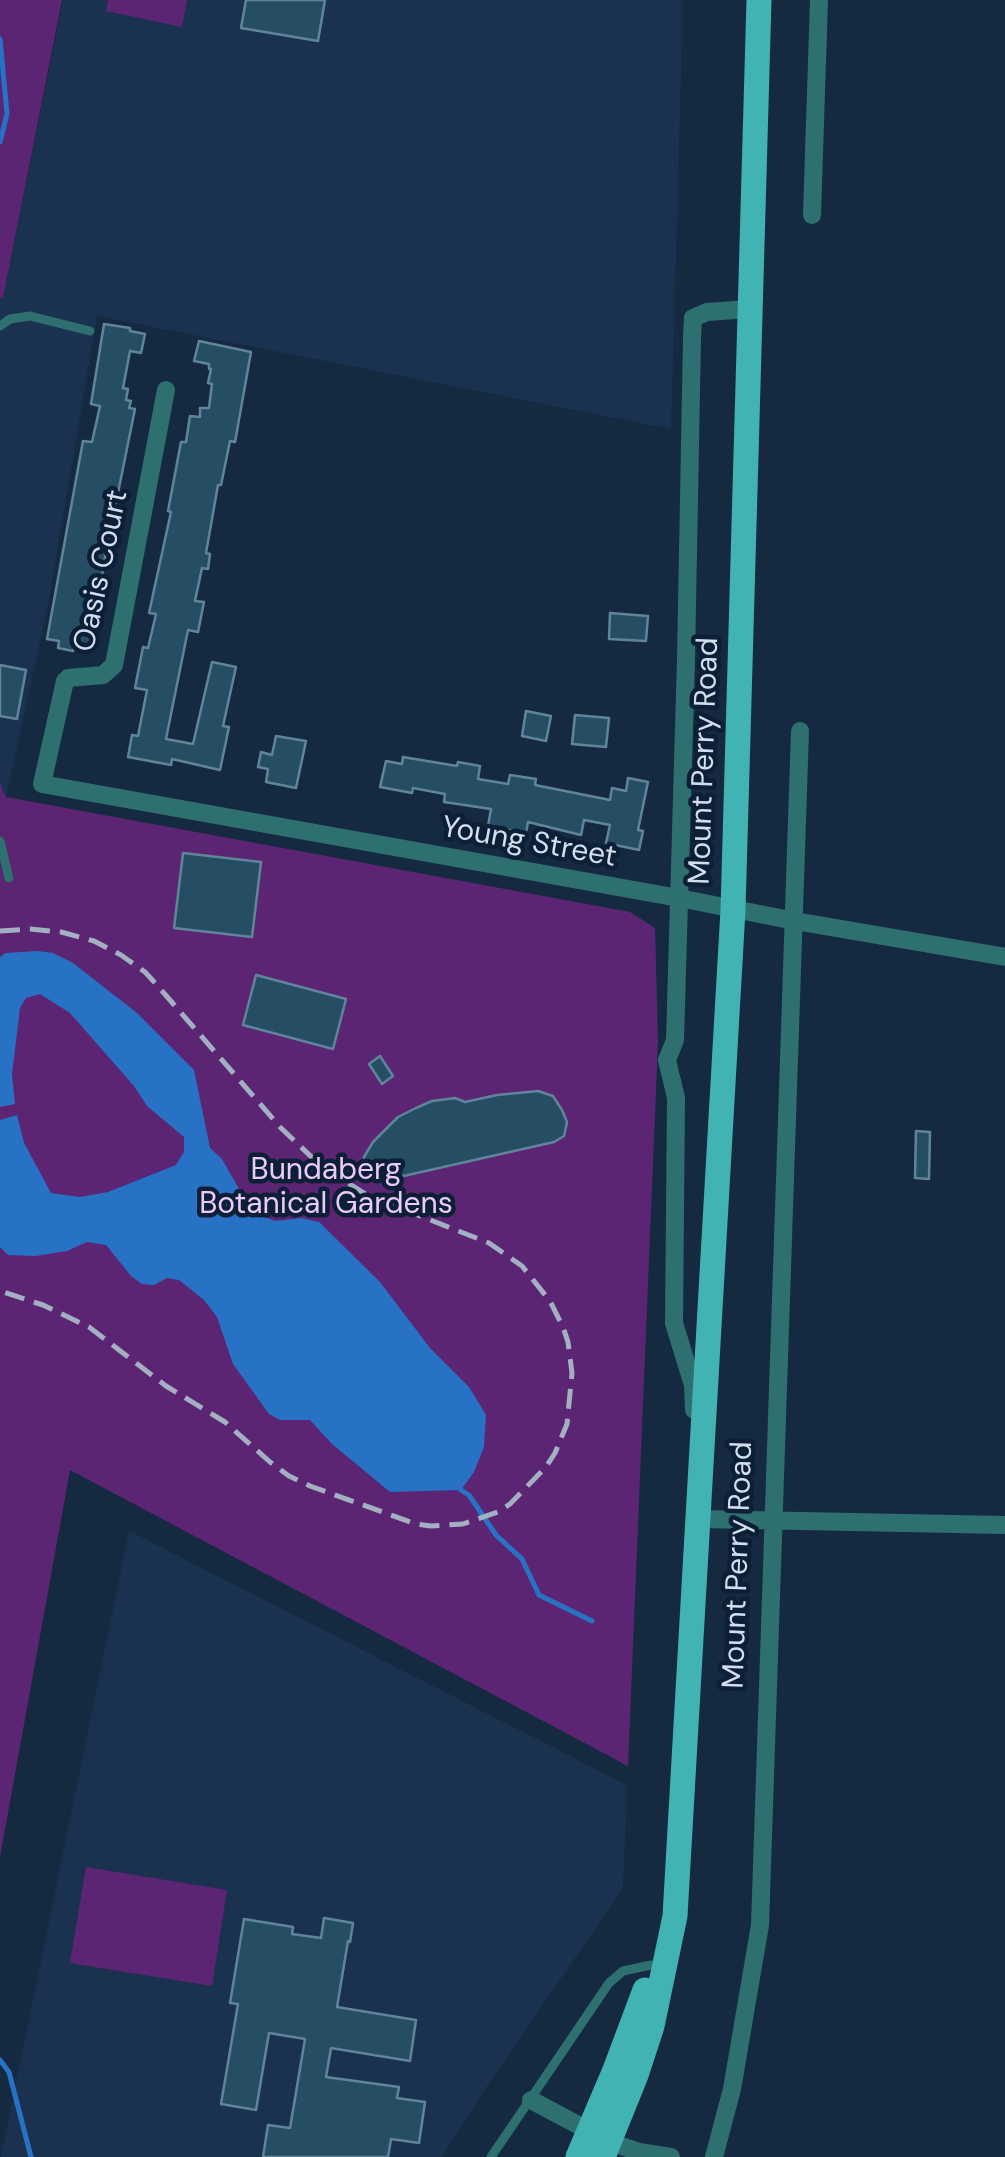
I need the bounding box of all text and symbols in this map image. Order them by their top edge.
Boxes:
street label: Oasis Court [67,487,137,655]
street label: Mount Perry Road [683,637,727,885]
street label: Young Street [439,810,619,876]
park label: Bundaberg Botanical Gardens [199,1153,453,1224]
street label: Mount Perry Road [717,1441,761,1689]

